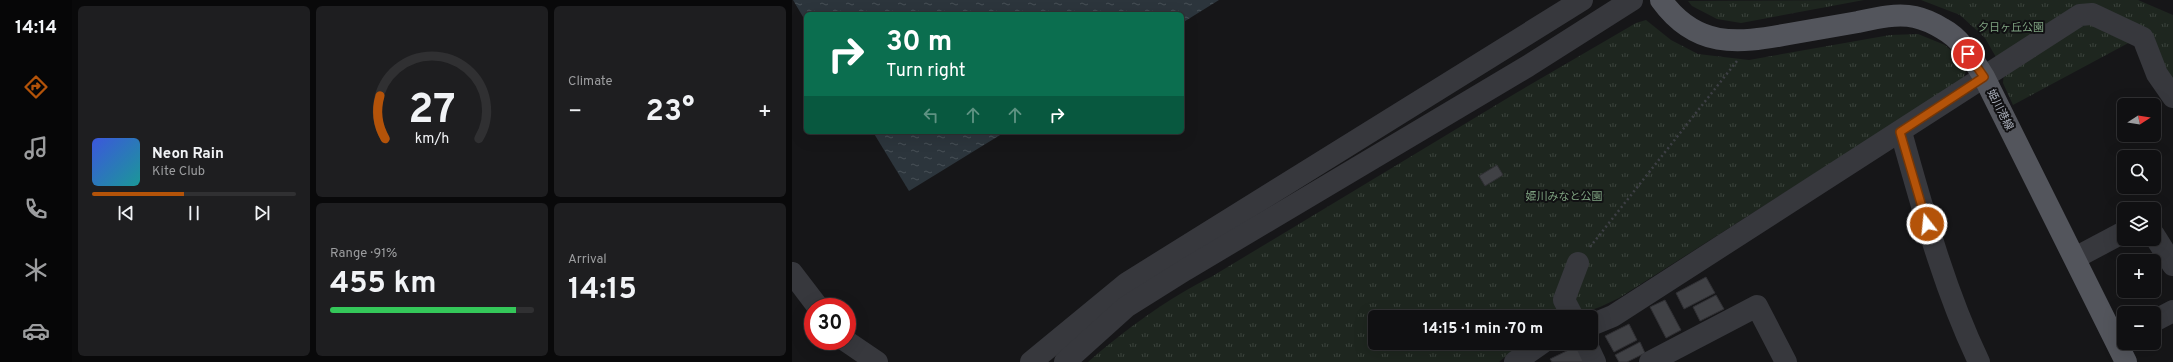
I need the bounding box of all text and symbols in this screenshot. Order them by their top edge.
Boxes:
text: 14:14 [15,17,57,40]
park label: 夕日ヶ丘公園 [1978,21,2044,35]
text: 30 m [886,25,952,61]
icon: right [820,28,872,80]
pin [1951,37,1985,71]
icon: arrive [1957,43,1979,65]
text: Turn right [886,60,966,83]
icon: directions [22,73,50,101]
text: Climate [568,74,613,90]
text: 27 [408,85,456,138]
street label: 姫川港線 [1984,87,2016,133]
text: 23° [646,94,694,131]
north arrow [2117,98,2161,142]
map controls [2117,98,2161,350]
text: − [568,99,582,126]
text: + [758,99,772,126]
icon: left [920,104,942,126]
icon: ahead [962,104,984,126]
icon: ahead [1004,104,1026,126]
icon: right [1046,104,1068,126]
text: km/h [415,130,449,148]
icon: music [22,134,50,162]
text: Neon Rain [152,145,224,164]
button: search [2117,150,2161,194]
text: Kite Club [152,164,205,180]
park label: 姫川みなと公園 [1526,190,1603,204]
icon: phone [22,195,50,223]
icon: previous [115,202,137,224]
icon: pause [183,202,205,224]
icon: next [251,202,273,224]
button: layers [2117,202,2161,246]
position arrow [1906,203,1948,245]
text: Range · 91% [330,246,397,262]
text: Arrival [568,252,607,268]
button: + [2117,254,2161,298]
icon: climate [22,256,50,284]
text: 455 km [330,266,437,303]
text: 14:15 [568,272,637,309]
speed limit sign: 30 [804,298,856,350]
button: − [2117,306,2161,350]
icon: car [22,317,50,345]
text: 14:15 · 1 min · 70 m [1423,320,1543,339]

